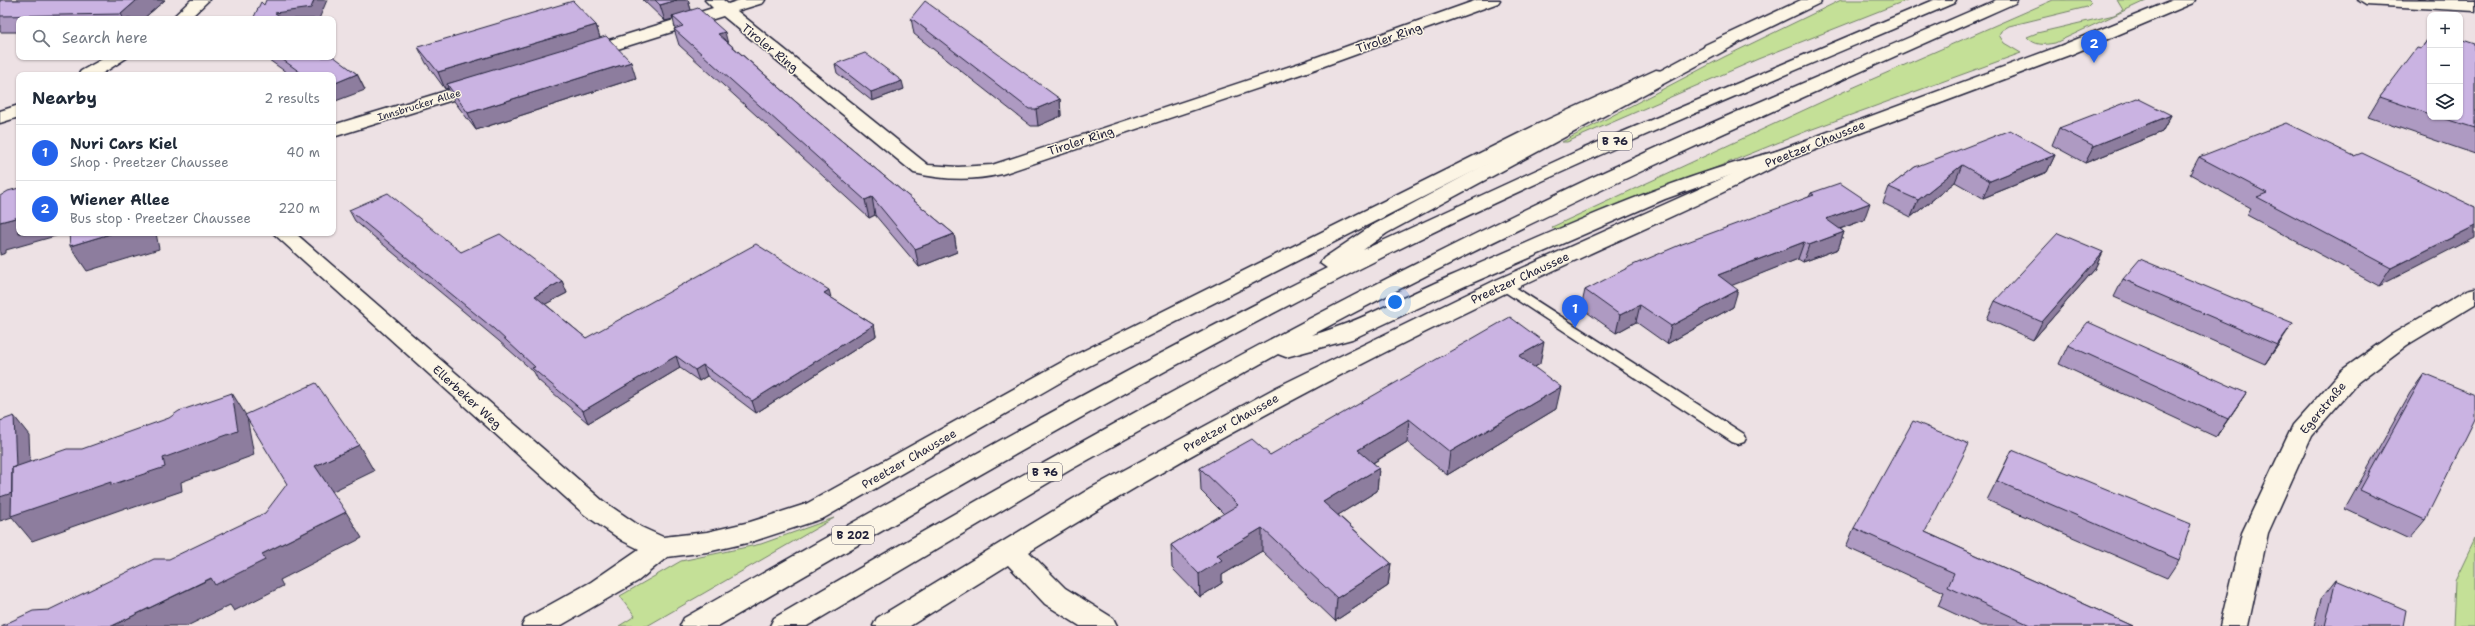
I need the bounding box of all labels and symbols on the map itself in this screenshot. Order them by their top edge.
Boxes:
street label: Tiroler Ring [1354,19,1424,57]
street label: Tiroler Ring [738,20,802,76]
pin: 2 [2081,30,2107,63]
street label: Innsbrucker Allee [376,86,463,124]
street label: Preetzer Chaussee [1762,116,1868,171]
street label: Tiroler Ring [1046,123,1116,159]
road number: B 76 [1598,132,1632,150]
street label: Preetzer Chaussee [1468,248,1572,308]
your location [1385,292,1405,312]
pin: 1 [1562,295,1588,328]
street label: Ellerbeker Weg [429,362,505,432]
street label: Egerstraße [2296,378,2350,438]
street label: Preetzer Chaussee [1180,390,1282,456]
street label: Preetzer Chaussee [859,425,960,493]
road number: B 76 [1028,463,1062,481]
road number: B 202 [832,526,874,544]

